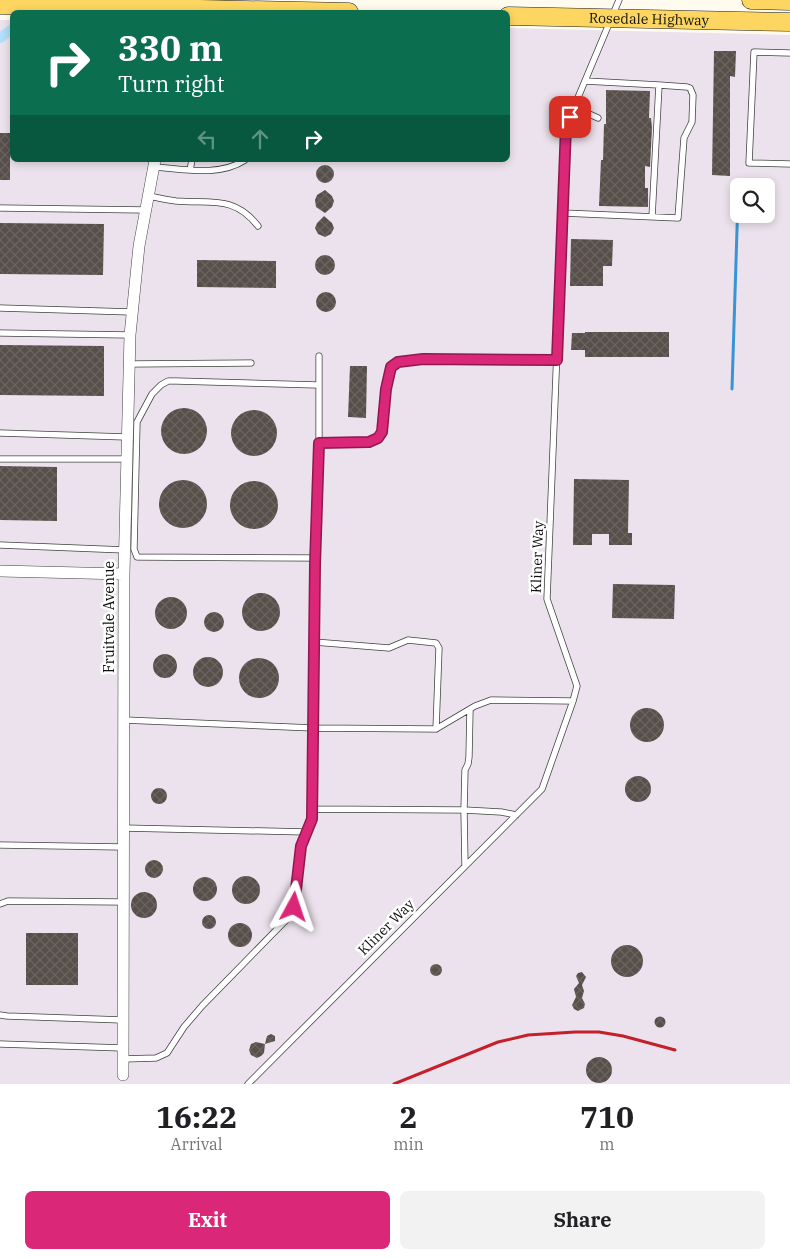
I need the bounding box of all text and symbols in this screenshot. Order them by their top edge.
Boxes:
street label: Rosedale Highway [589,9,710,29]
text: 330 m [118,25,223,71]
icon: right [35,30,100,95]
text: Turn right [118,69,225,98]
pin [549,96,591,138]
icon: arrive [556,103,584,131]
icon: left [193,125,221,153]
icon: ahead [246,125,274,153]
icon: right [299,125,327,153]
map controls [730,178,775,223]
button: search [730,178,775,223]
street label: Kliner Way [527,520,547,593]
street label: Fruitvale Avenue [100,561,118,673]
position arrow [267,880,319,932]
street label: Kliner Way [354,895,418,959]
text: 16:22 [156,1097,237,1136]
text: 2 [400,1097,418,1136]
text: 710 [580,1097,634,1136]
text: Arrival [171,1134,223,1154]
text: min [393,1134,424,1154]
text: m [599,1134,615,1154]
button: Exit [25,1191,390,1249]
button: Share [400,1191,765,1249]

